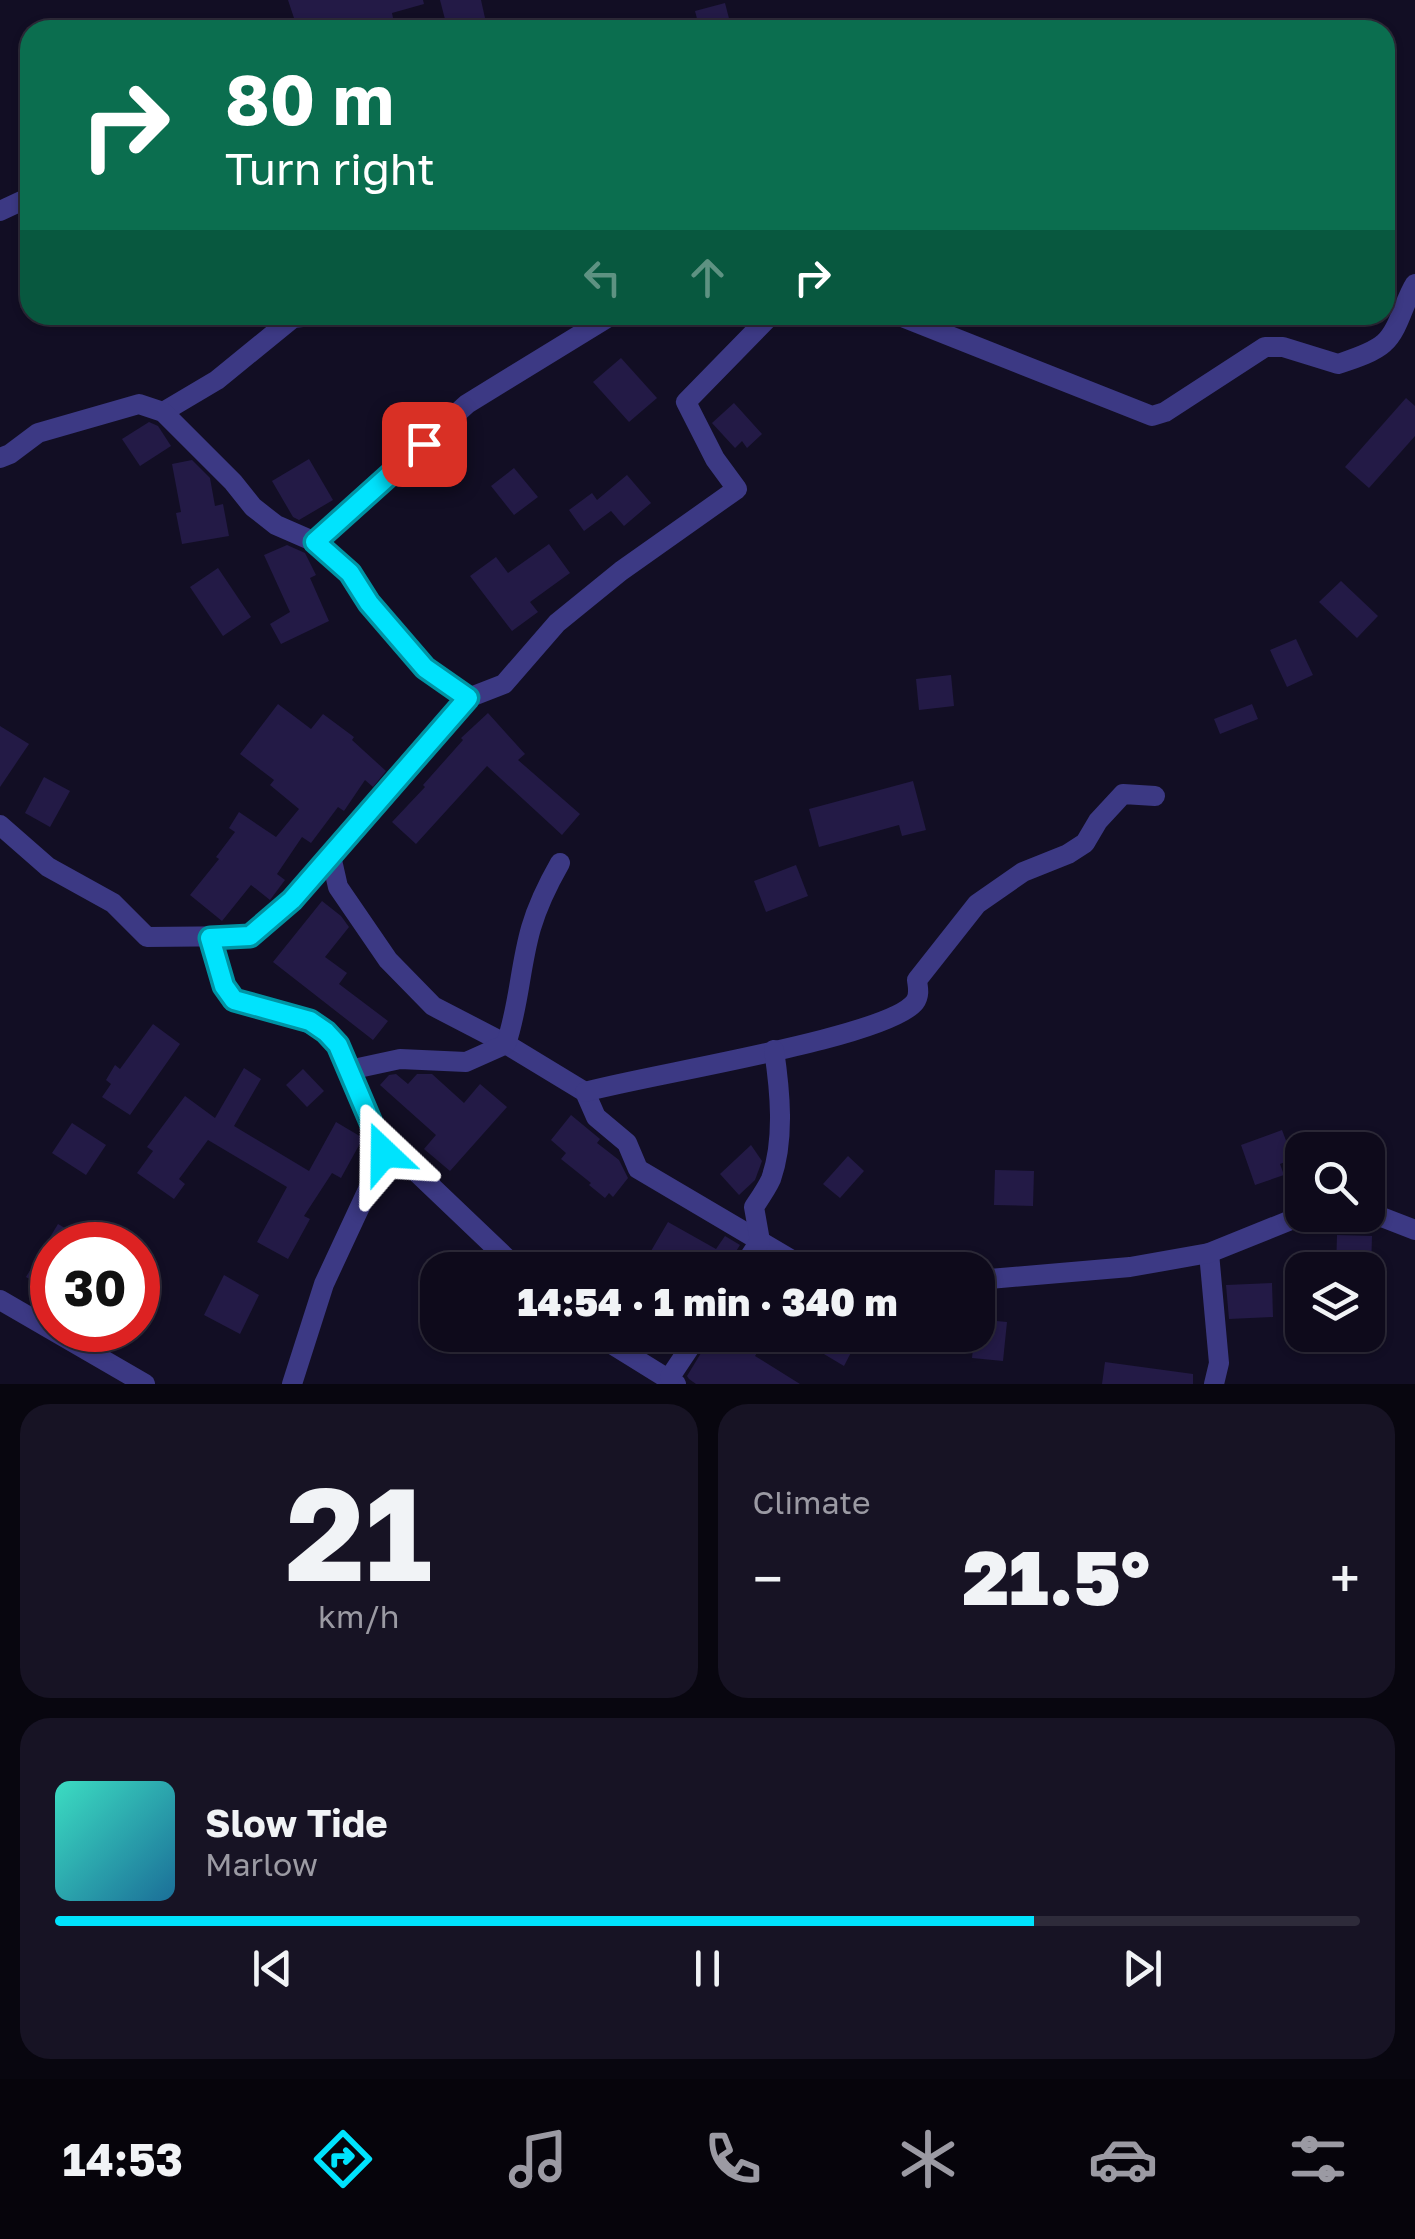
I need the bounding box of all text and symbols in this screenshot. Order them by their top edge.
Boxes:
text: 80 m [225,56,394,140]
icon: right [60,60,190,190]
text: Turn right [225,141,435,195]
icon: left [575,250,630,305]
icon: ahead [680,250,735,305]
icon: right [785,250,840,305]
pin [382,402,467,487]
icon: arrive [397,417,452,472]
position arrow [332,1101,436,1205]
map controls [1285,1132,1385,1352]
button: search [1285,1132,1385,1232]
speed limit sign: 30 [30,1222,160,1352]
button: layers [1285,1252,1385,1352]
text: 14:54 · 1 min · 340 m [517,1279,898,1324]
text: 21 [286,1454,432,1610]
text: Climate [753,1483,871,1521]
text: 21.5° [963,1531,1150,1622]
text: − [753,1545,783,1611]
text: + [1330,1545,1360,1611]
text: km/h [318,1597,399,1635]
text: Slow Tide [205,1800,388,1845]
text: Marlow [205,1845,318,1883]
icon: previous [245,1941,300,1996]
icon: pause [680,1941,735,1996]
icon: next [1115,1941,1170,1996]
icon: directions [308,2124,378,2194]
icon: music [503,2124,573,2194]
icon: phone [698,2124,768,2194]
icon: climate [893,2124,963,2194]
icon: car [1088,2124,1158,2194]
icon: filters [1283,2124,1353,2194]
text: 14:53 [62,2132,183,2186]

